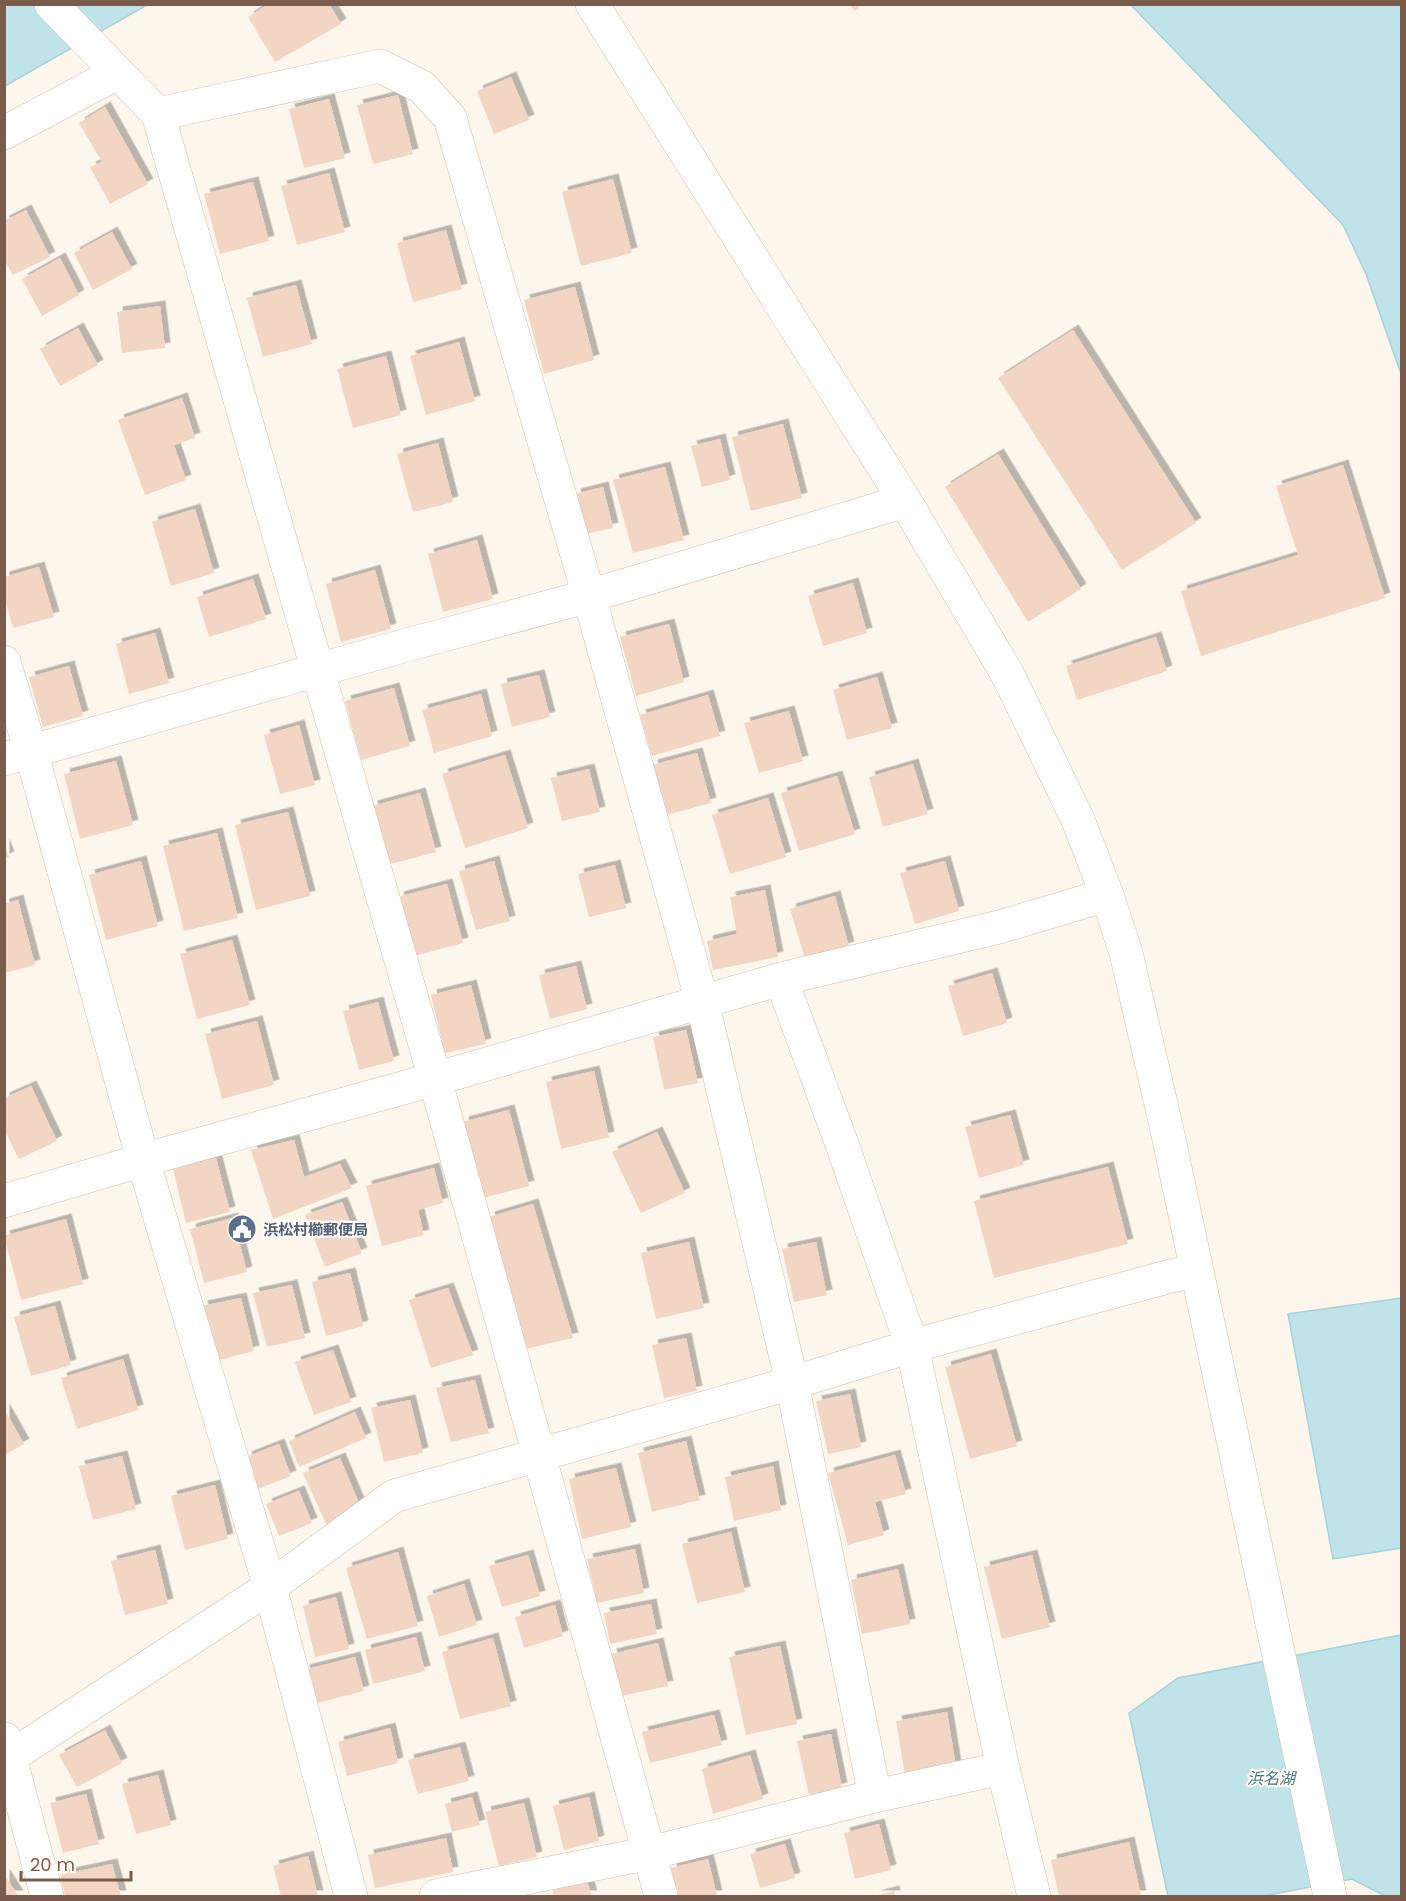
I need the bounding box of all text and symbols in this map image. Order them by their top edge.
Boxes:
public building icon: 浜松村櫛郵便局 [226,1213,258,1245]
place label: 浜松村櫛郵便局 [263,1219,368,1240]
water label: 浜名湖 [1247,1767,1298,1790]
scale bar [21,1844,130,1882]
text: 20 m [30,1852,75,1877]

